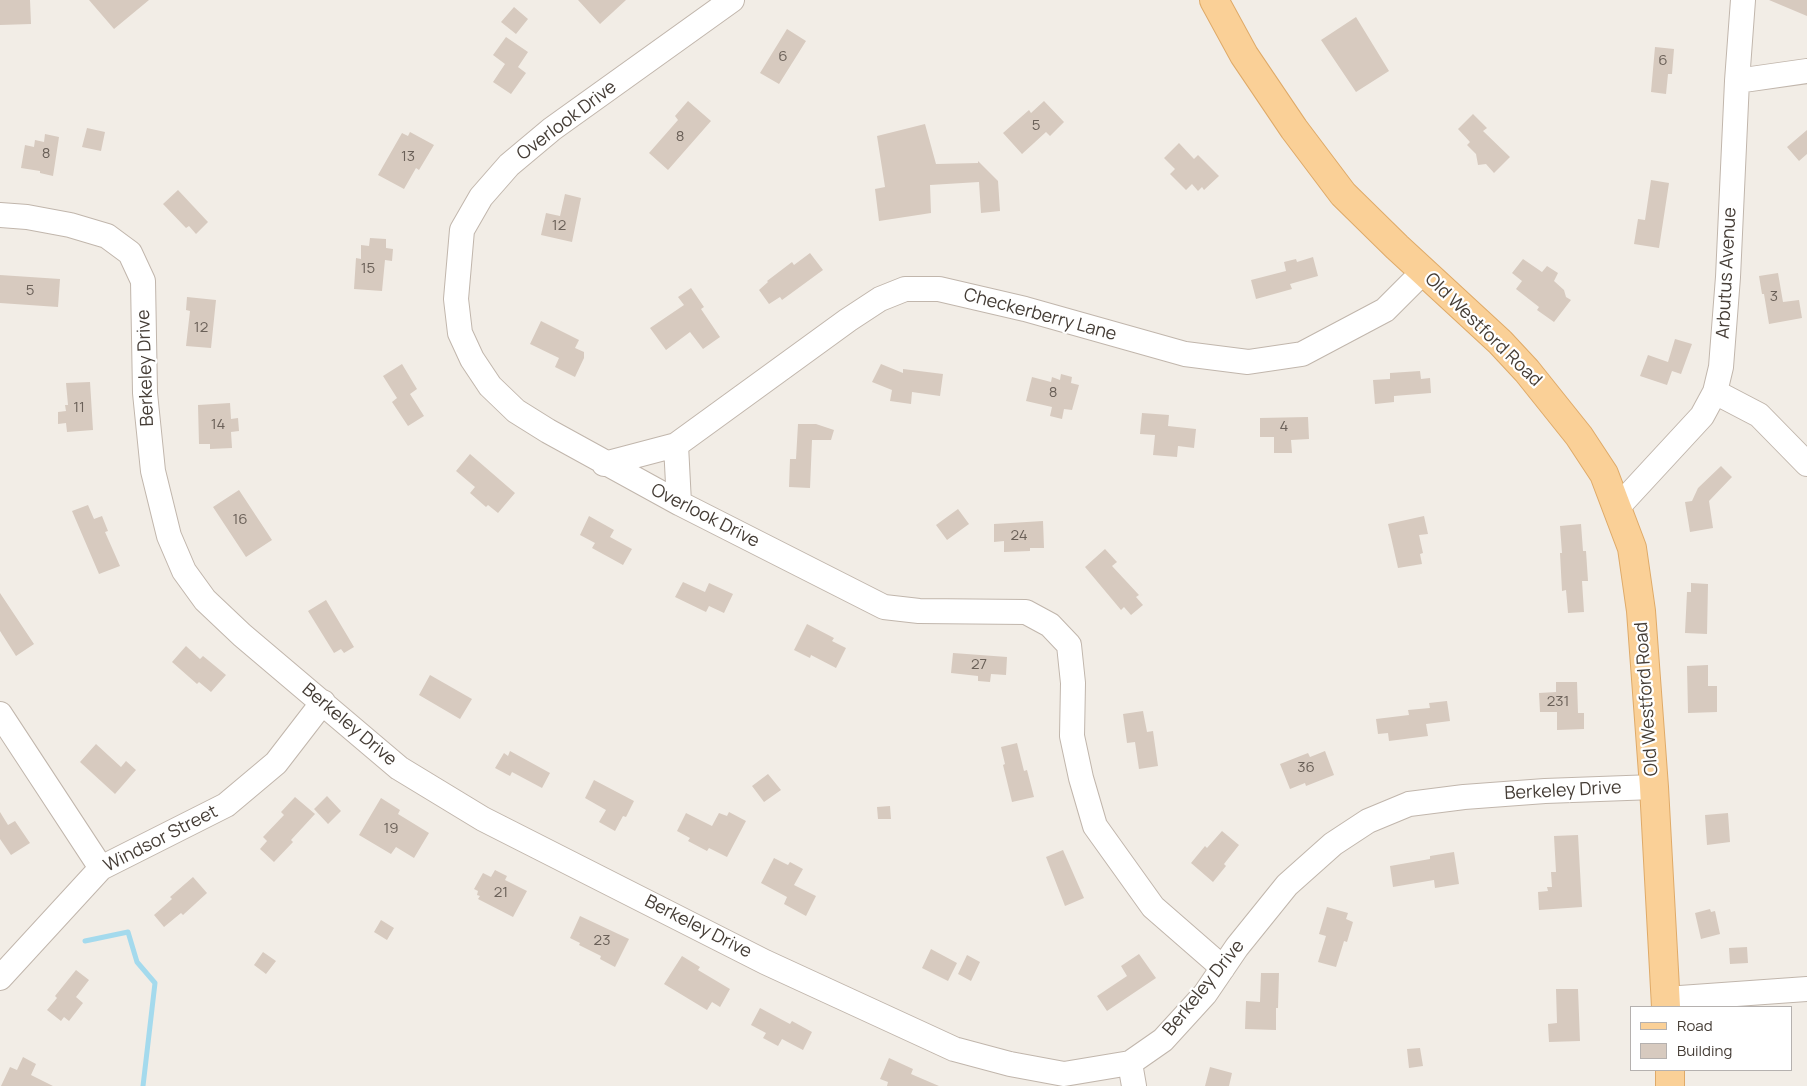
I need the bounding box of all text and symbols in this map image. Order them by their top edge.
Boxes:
house number: 6 [778,48,788,66]
house number: 6 [1658,52,1668,70]
street label: Overlook Drive [513,77,621,165]
house number: 5 [1032,117,1040,135]
house number: 8 [676,128,684,146]
house number: 8 [42,145,50,163]
house number: 13 [401,148,415,166]
street label: Arbutus Avenue [1713,207,1741,339]
house number: 12 [552,217,566,235]
house number: 15 [361,260,375,278]
street label: Old Westford Road [1420,269,1546,391]
house number: 5 [26,282,34,300]
street label: Checkerberry Lane [961,284,1119,346]
house number: 3 [1770,288,1778,306]
street label: Berkeley Drive [133,309,159,427]
house number: 12 [194,319,208,337]
house number: 8 [1049,384,1057,402]
house number: 11 [73,399,85,417]
house number: 14 [211,416,225,434]
house number: 4 [1280,418,1288,436]
street label: Overlook Drive [647,479,763,553]
house number: 16 [232,511,248,529]
house number: 24 [1010,527,1028,545]
street label: Old Westford Road [1631,621,1663,777]
house number: 27 [971,656,987,674]
street label: Berkeley Drive [297,679,401,771]
house number: 231 [1547,693,1569,711]
house number: 36 [1297,759,1315,777]
street label: Berkeley Drive [1504,777,1622,805]
street label: Windsor Street [100,801,222,877]
house number: 19 [383,820,399,838]
house number: 21 [494,884,508,902]
street label: Berkeley Drive [641,891,755,963]
house number: 23 [594,932,610,950]
street label: Berkeley Drive [1159,936,1249,1040]
legend [1630,1006,1792,1071]
text: Road [1677,1015,1713,1036]
text: Building [1677,1040,1732,1061]

